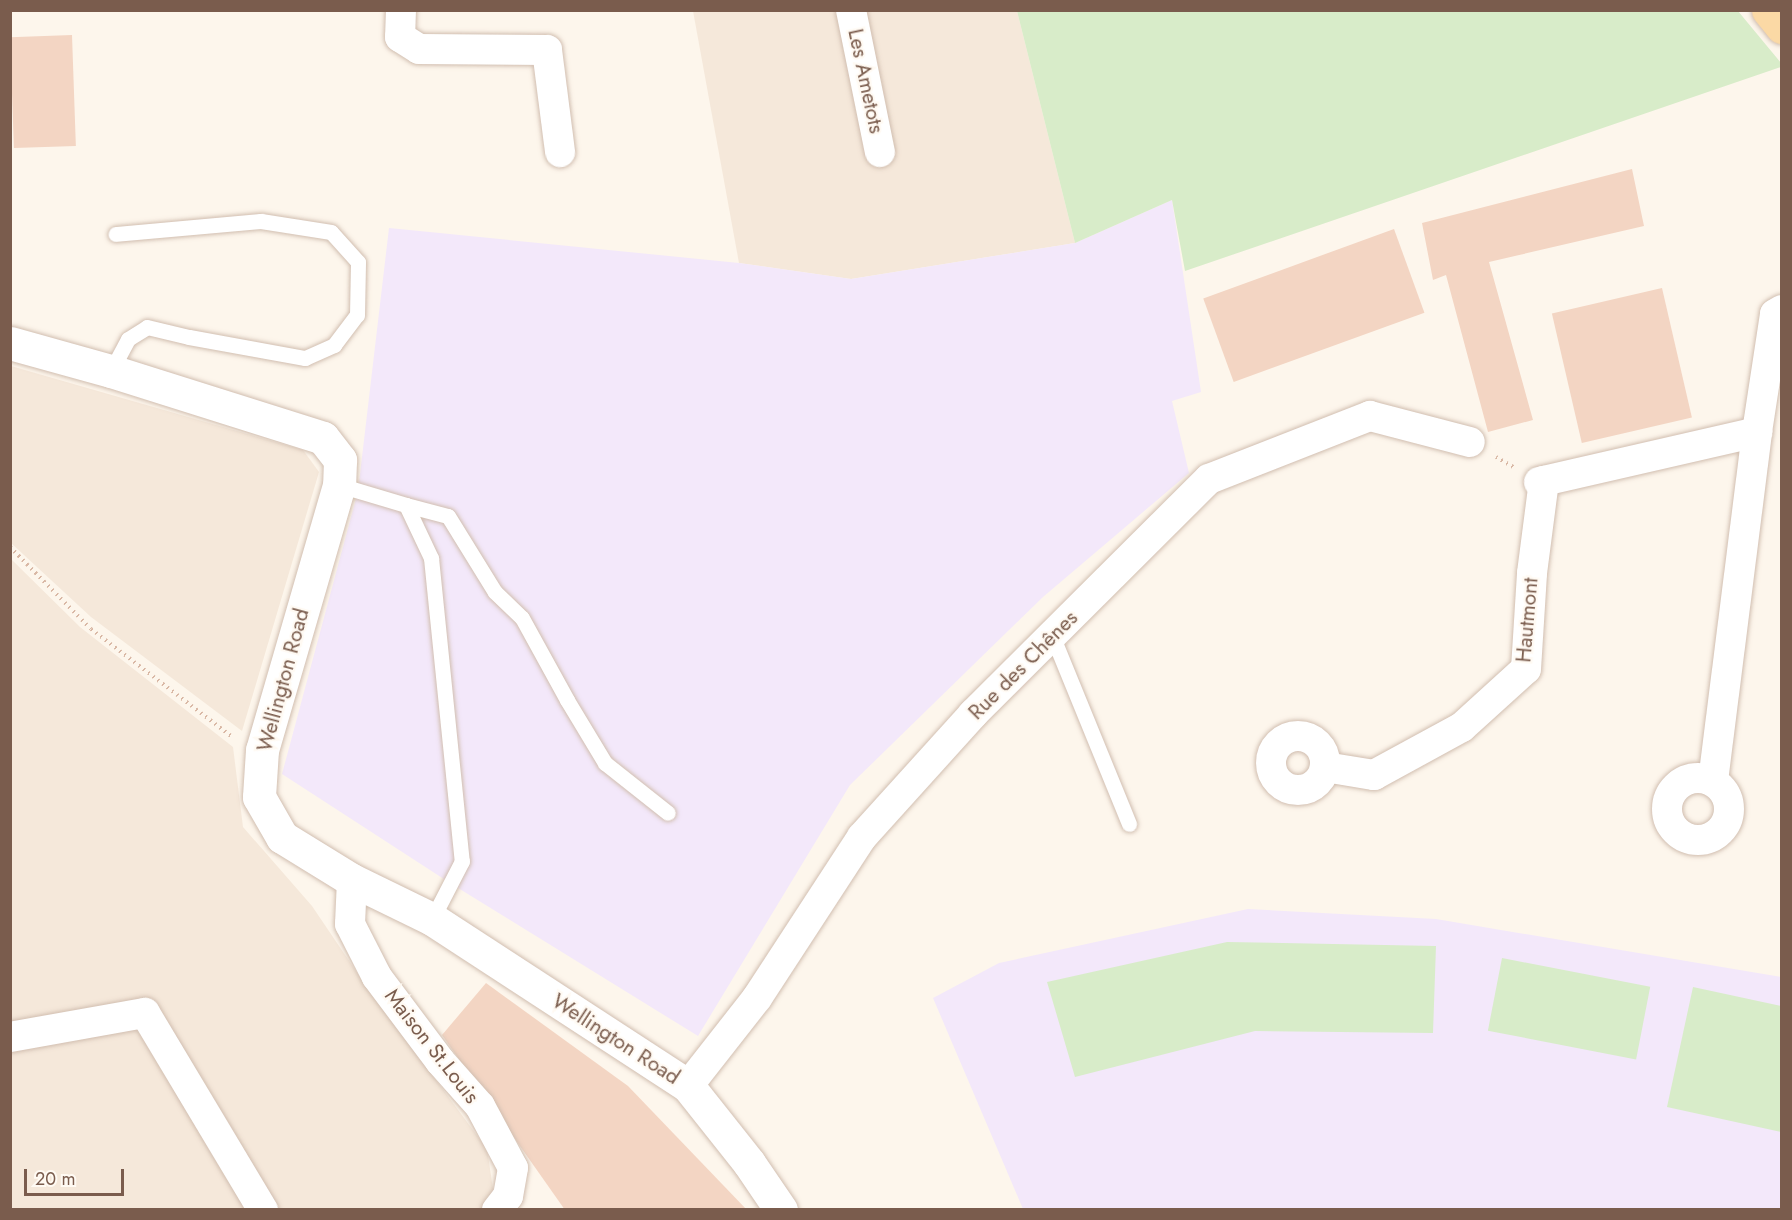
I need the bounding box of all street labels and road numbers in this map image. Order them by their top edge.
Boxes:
street label: Les Ametots [843,26,889,136]
street label: Hautmont [1511,577,1543,663]
street label: Rue des Chênes [963,605,1083,725]
street label: Wellington Road [252,606,314,754]
street label: Maison St.Louis [379,984,485,1108]
street label: Wellington Road [547,988,685,1090]

